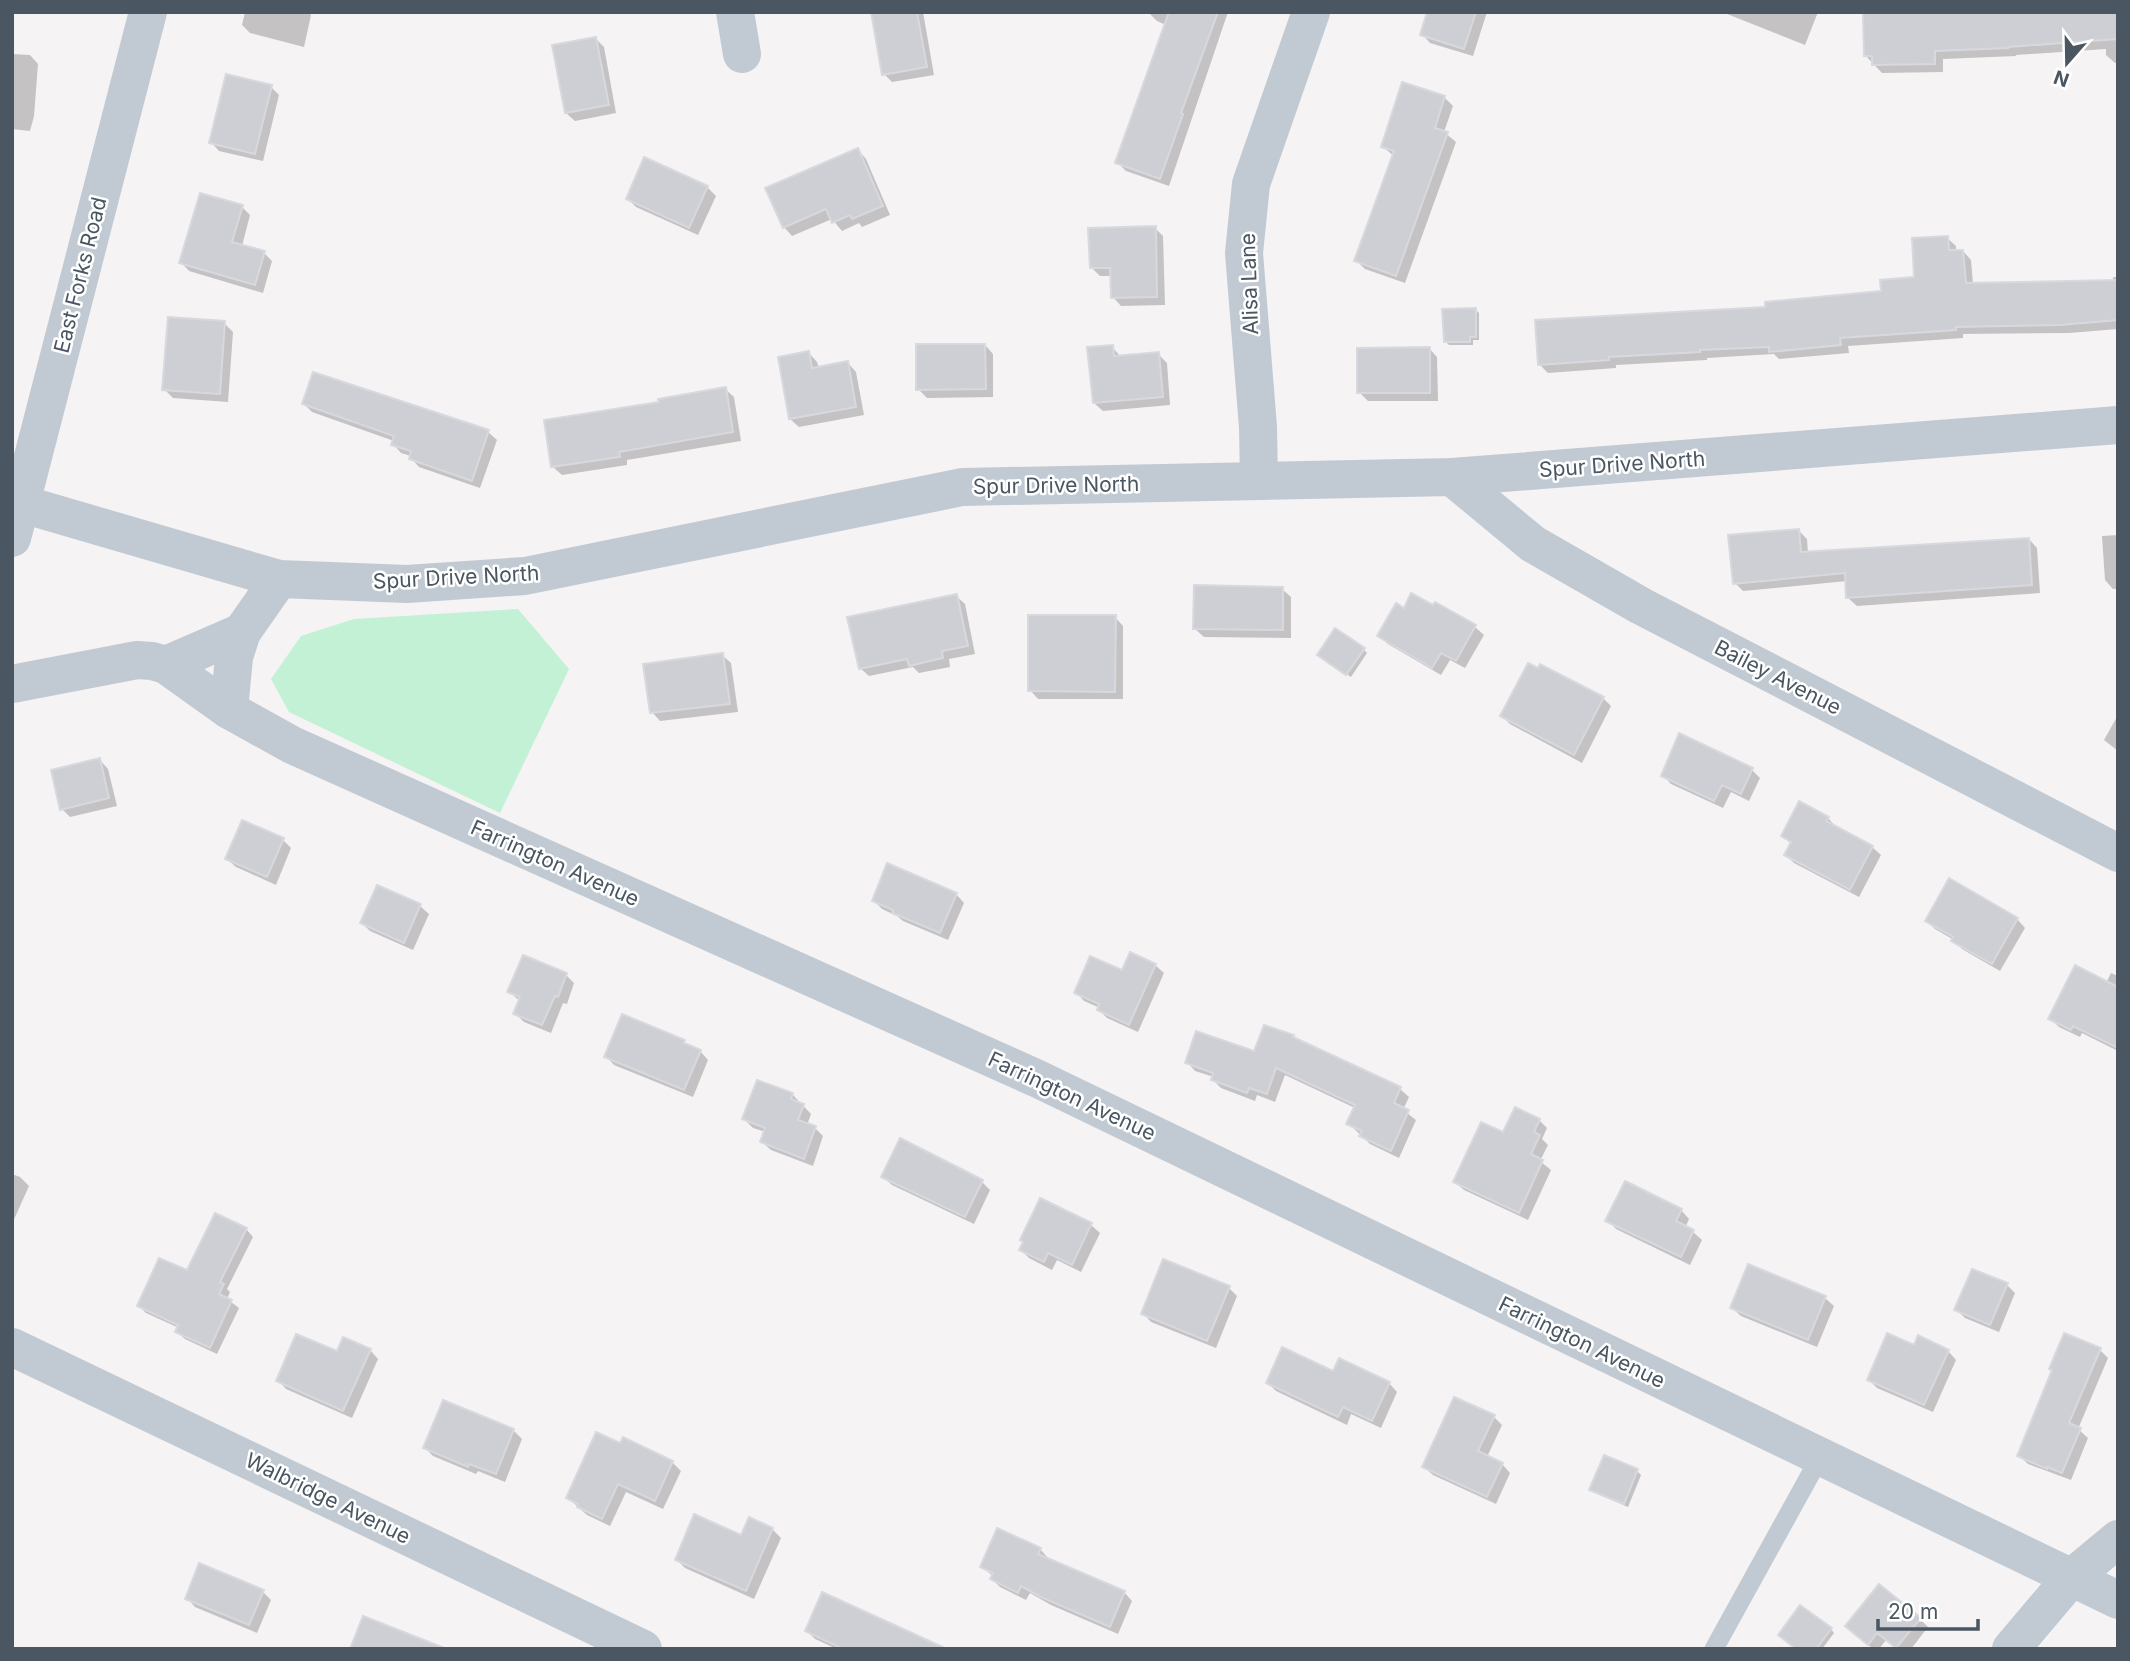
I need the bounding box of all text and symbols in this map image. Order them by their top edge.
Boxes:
north arrow [2032,28,2102,98]
text: N [2051,65,2072,92]
street label: East Forks Road [49,194,111,356]
street label: Alisa Lane [1235,233,1263,335]
street label: Spur Drive North [1538,446,1706,482]
street label: Spur Drive North [973,471,1139,499]
street label: Spur Drive North [372,560,540,594]
street label: Bailey Avenue [1710,634,1846,720]
street label: Farrington Avenue [467,815,643,911]
street label: Farrington Avenue [984,1046,1160,1146]
street label: Farrington Avenue [1495,1291,1669,1393]
street label: Walbridge Avenue [241,1447,415,1549]
scale bar [1878,1588,1978,1632]
text: 20 m [1888,1599,1938,1624]

